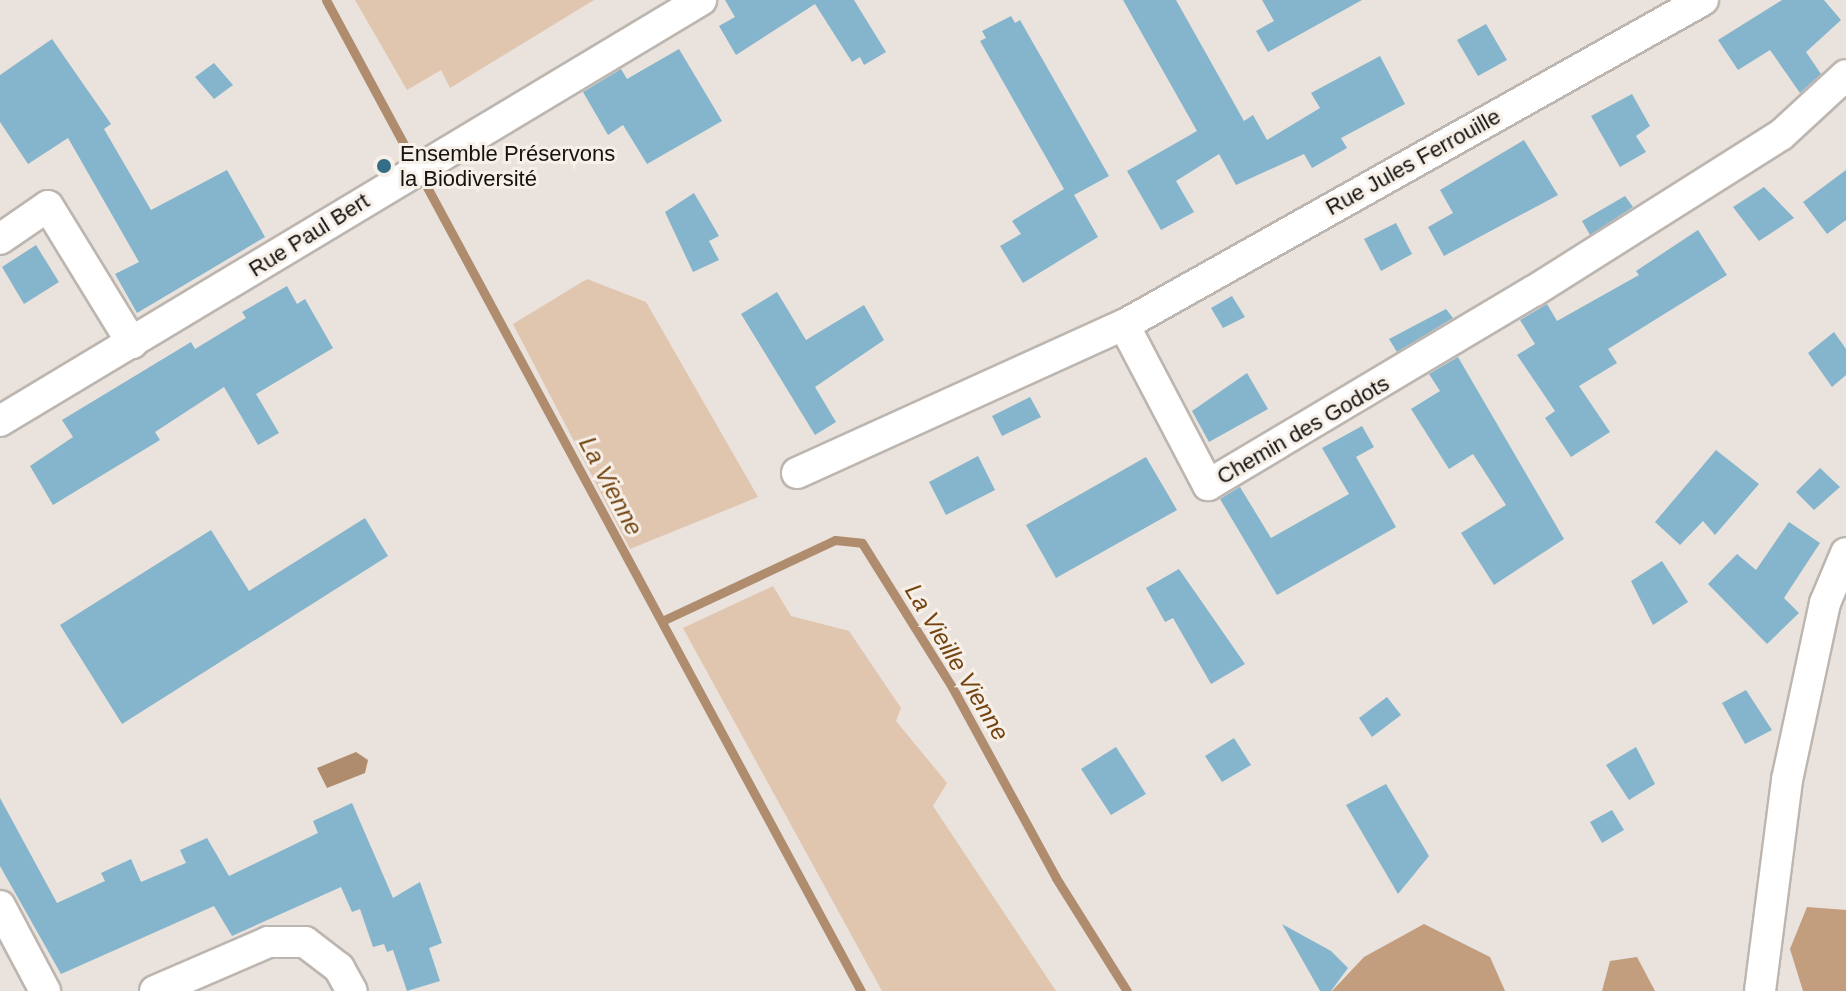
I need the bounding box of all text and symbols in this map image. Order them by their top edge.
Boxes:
street label: Rue Jules Ferrouille [1321,103,1505,221]
place label: Ensemble Préservons la Biodiversité [400,140,615,192]
marker: Ensemble Préservons la Biodiversité [375,157,393,175]
street label: Rue Paul Bert [244,188,374,282]
street label: Chemin des Godots [1212,370,1394,490]
water label: La Vienne [573,432,649,540]
water label: La Vieille Vienne [899,578,1015,746]

